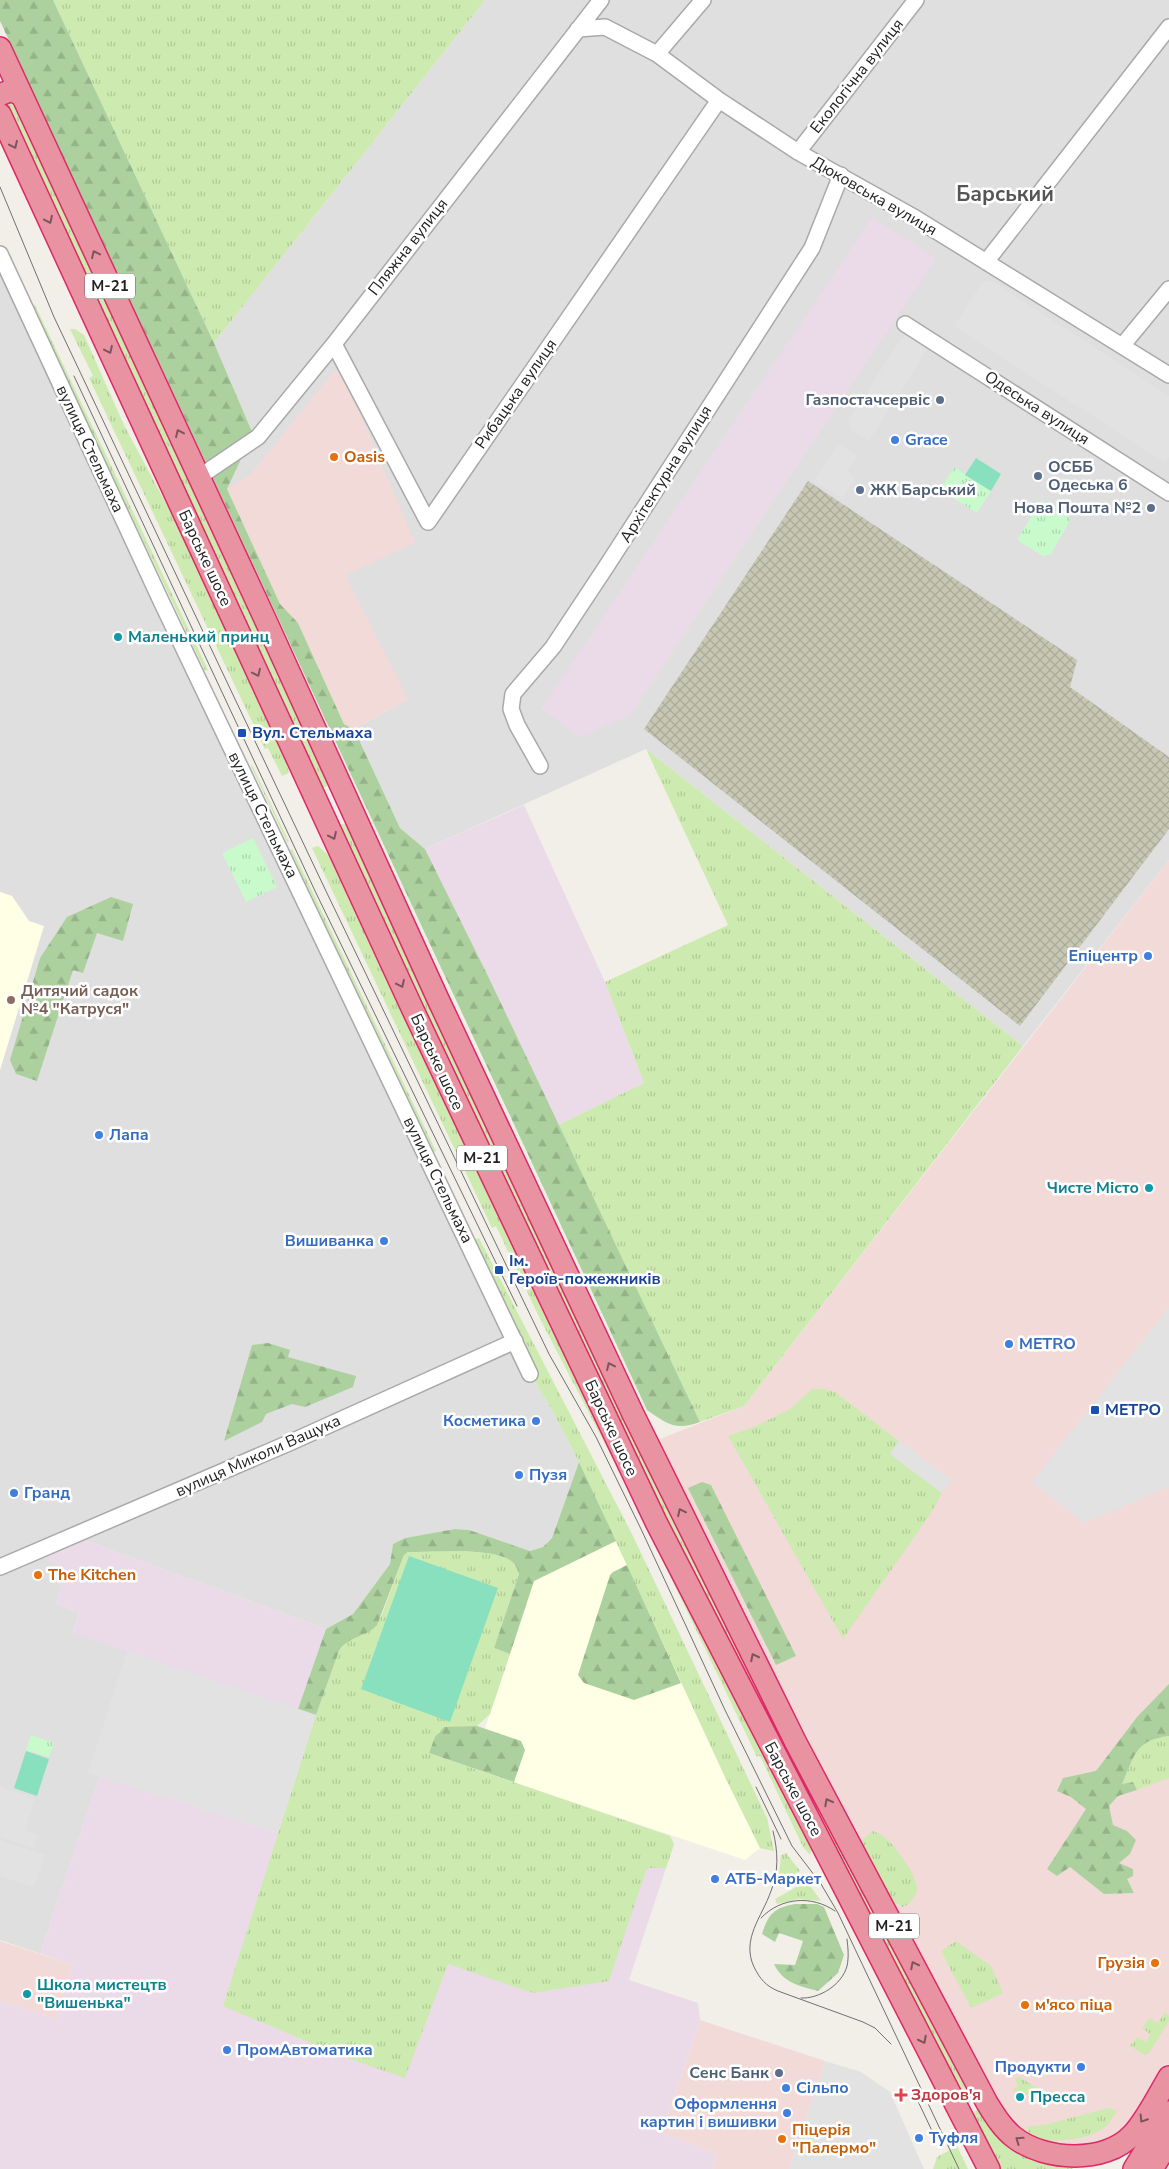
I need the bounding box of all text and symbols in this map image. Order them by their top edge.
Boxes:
street label: Екологічна вулиця [805,14,909,138]
one-way arrow [8,140,19,149]
street label: Дюковська вулиця [807,151,941,241]
district label: Барський [956,180,1054,208]
street label: Пляжна вулиця [363,194,453,300]
one-way arrow [43,215,53,224]
one-way arrow [91,250,102,259]
road number: М-21 [85,274,135,298]
street label: Рибацька вулиця [470,335,562,453]
one-way arrow [103,345,114,354]
street label: Одеська вулиця [980,366,1094,450]
street label: вулиця Стельмаха [51,382,129,516]
place label: Газпостачсервіс [805,389,930,411]
marker: Газпостачсервіс [934,394,946,406]
street label: Архітектурна вулиця [615,401,717,547]
one-way arrow [174,429,185,438]
place label: Grace [905,429,948,451]
marker: Grace [889,434,901,446]
place label: Oasis [344,446,385,468]
marker: Oasis [328,451,340,463]
place label: ОСББ Одеська 6 [1048,456,1128,496]
marker: ОСББ Одеська 6 [1032,470,1044,482]
place label: ЖК Барський [870,479,976,501]
marker: ЖК Барський [854,484,866,496]
place label: Нова Пошта №2 [1014,497,1141,519]
marker: Нова Пошта №2 [1145,502,1157,514]
street label: Барське шосе [173,506,237,610]
place label: Маленький принц [128,626,269,648]
marker: Маленький принц [112,631,124,643]
one-way arrow [251,668,262,677]
place label: Вул. Стельмаха [252,722,372,744]
marker: Вул. Стельмаха [236,727,248,739]
street label: вулиця Стельмаха [223,748,303,882]
one-way arrow [326,831,337,840]
place label: Епіцентр [1068,945,1138,967]
marker: Епіцентр [1142,950,1154,962]
one-way arrow [395,979,405,988]
place label: Дитячий садок №4 "Катруся" [21,980,139,1020]
marker: Дитячий садок №4 "Катруся" [5,994,17,1006]
street label: Барське шосе [405,1010,469,1114]
street label: вулиця Стельмаха [398,1113,478,1247]
place label: Лапа [109,1124,149,1146]
marker: Лапа [93,1129,105,1141]
road number: М-21 [457,1146,507,1170]
place label: Чисте Місто [1047,1177,1139,1199]
marker: Чисте Місто [1143,1182,1155,1194]
place label: Вишиванка [285,1230,374,1252]
marker: Вишиванка [378,1235,390,1247]
place label: Ім. Героїв-пожежників [509,1250,661,1290]
marker: Ім. Героїв-пожежників [493,1264,505,1276]
place label: METRO [1019,1333,1076,1355]
marker: METRO [1003,1338,1015,1350]
one-way arrow [606,1362,616,1371]
street label: Барське шосе [579,1376,643,1480]
place label: МЕТРО [1105,1399,1161,1421]
marker: МЕТРО [1089,1404,1101,1416]
street label: вулиця Миколи Ващука [172,1410,344,1502]
place label: Косметика [443,1410,526,1432]
marker: Косметика [530,1415,542,1427]
place label: Пузя [529,1464,567,1486]
marker: Пузя [513,1469,525,1481]
place label: Гранд [24,1482,70,1504]
marker: Гранд [8,1487,20,1499]
one-way arrow [677,1508,687,1517]
place label: The Kitchen [48,1564,136,1586]
marker: The Kitchen [32,1569,44,1581]
one-way arrow [750,1654,760,1663]
street label: Барське шосе [759,1738,827,1840]
one-way arrow [824,1798,834,1807]
place label: АТБ-Маркет [725,1868,822,1890]
marker: АТБ-Маркет [709,1873,721,1885]
road number: М-21 [869,1914,919,1938]
place label: Грузія [1097,1952,1145,1974]
marker: Грузія [1149,1957,1161,1969]
one-way arrow [910,1961,920,1970]
place label: Школа мистецтв "Вишенька" [37,1974,167,2014]
marker: Школа мистецтв "Вишенька" [21,1988,33,2000]
place label: м'ясо піца [1035,1994,1112,2016]
marker: м'ясо піца [1019,1999,1031,2011]
one-way arrow [917,2035,927,2044]
place label: ПромАвтоматика [237,2039,373,2061]
marker: ПромАвтоматика [221,2044,233,2056]
place label: Продукти [995,2056,1071,2078]
marker: Продукти [1075,2061,1087,2073]
place label: Сенс Банк [689,2062,770,2084]
marker: Сенс Банк [773,2067,785,2079]
place label: Сільпо [796,2077,849,2099]
marker: Сільпо [780,2082,792,2094]
place label: Здоров'я [911,2084,981,2106]
place label: Пресса [1030,2086,1086,2108]
marker: Здоров'я [895,2089,907,2101]
marker: Пресса [1014,2091,1026,2103]
place label: Оформлення картин і вишивки [640,2093,777,2133]
marker: Оформлення картин і вишивки [781,2107,793,2119]
one-way arrow [1140,2113,1150,2122]
place label: Піцерія "Палермо" [792,2119,876,2159]
place label: Туфля [929,2127,978,2149]
marker: Туфля [913,2132,925,2144]
marker: Піцерія "Палермо" [776,2133,788,2145]
one-way arrow [1015,2137,1024,2146]

